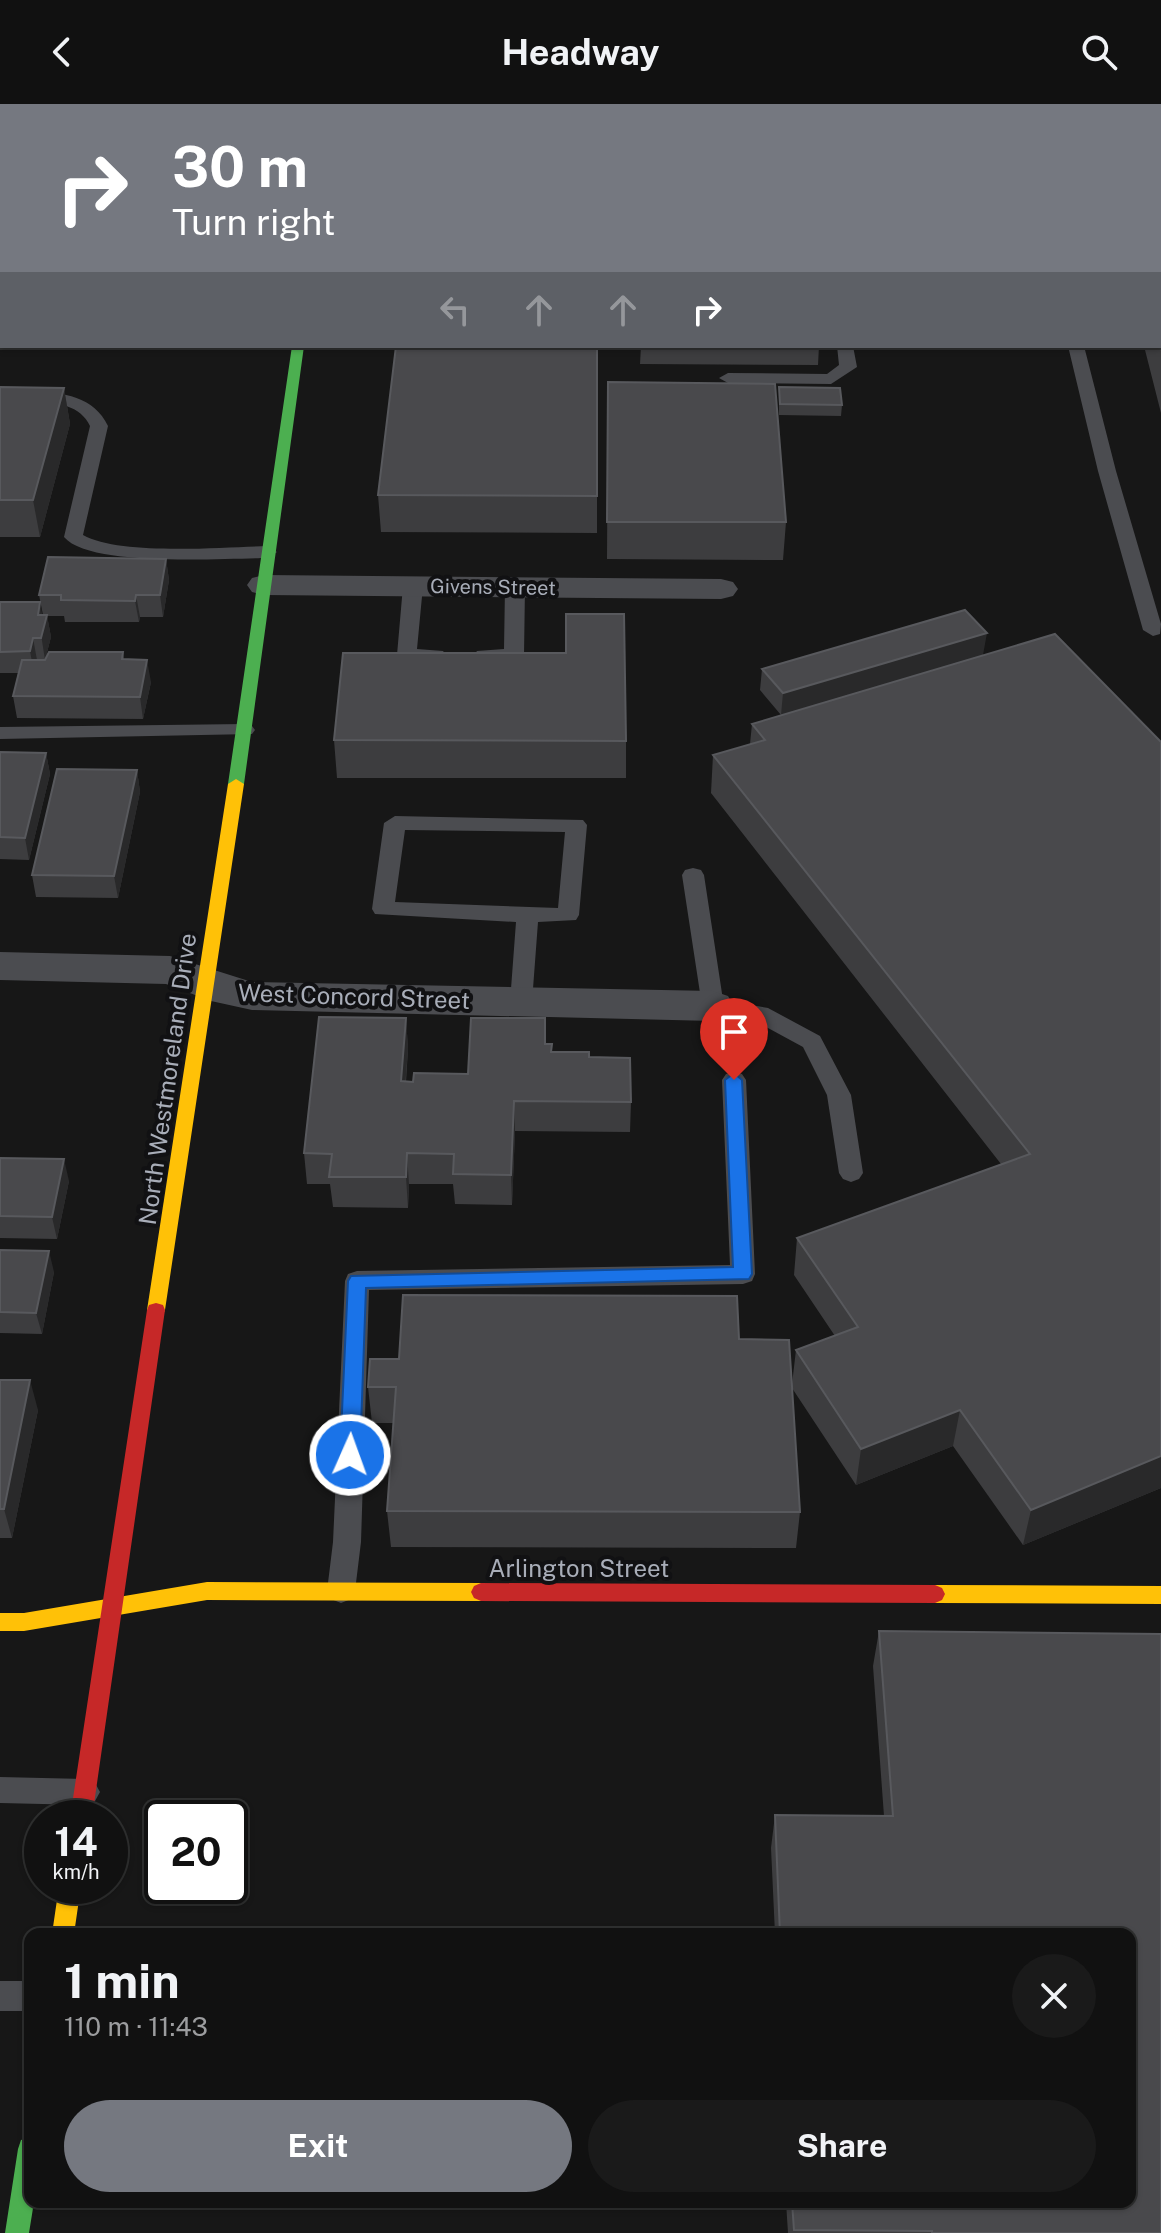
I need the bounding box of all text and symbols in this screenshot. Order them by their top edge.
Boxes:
icon: back [40,30,84,74]
icon: search [1077,30,1121,74]
text: Headway [502,31,659,73]
text: 30 m [172,134,308,200]
icon: right [40,136,144,240]
text: Turn right [172,201,335,243]
icon: left [433,288,477,332]
icon: ahead [517,288,561,332]
icon: ahead [601,288,645,332]
icon: right [685,288,729,332]
street label: Givens Street [430,574,556,600]
street label: North Westmoreland Drive [133,931,201,1227]
street label: West Concord Street [237,978,471,1014]
pin [700,998,768,1080]
icon: arrive [712,1010,756,1054]
position arrow [308,1413,392,1497]
street label: Arlington Street [489,1554,669,1582]
speed limit sign: 20 [144,1800,248,1904]
text: 14 [54,1818,98,1865]
text: km/h [52,1860,100,1884]
text: 1 min [64,1952,180,2009]
button: close [1012,1954,1096,2038]
text: 110 m · 11:43 [64,2011,208,2042]
button: Exit [64,2100,572,2192]
button: Share [588,2100,1096,2192]

